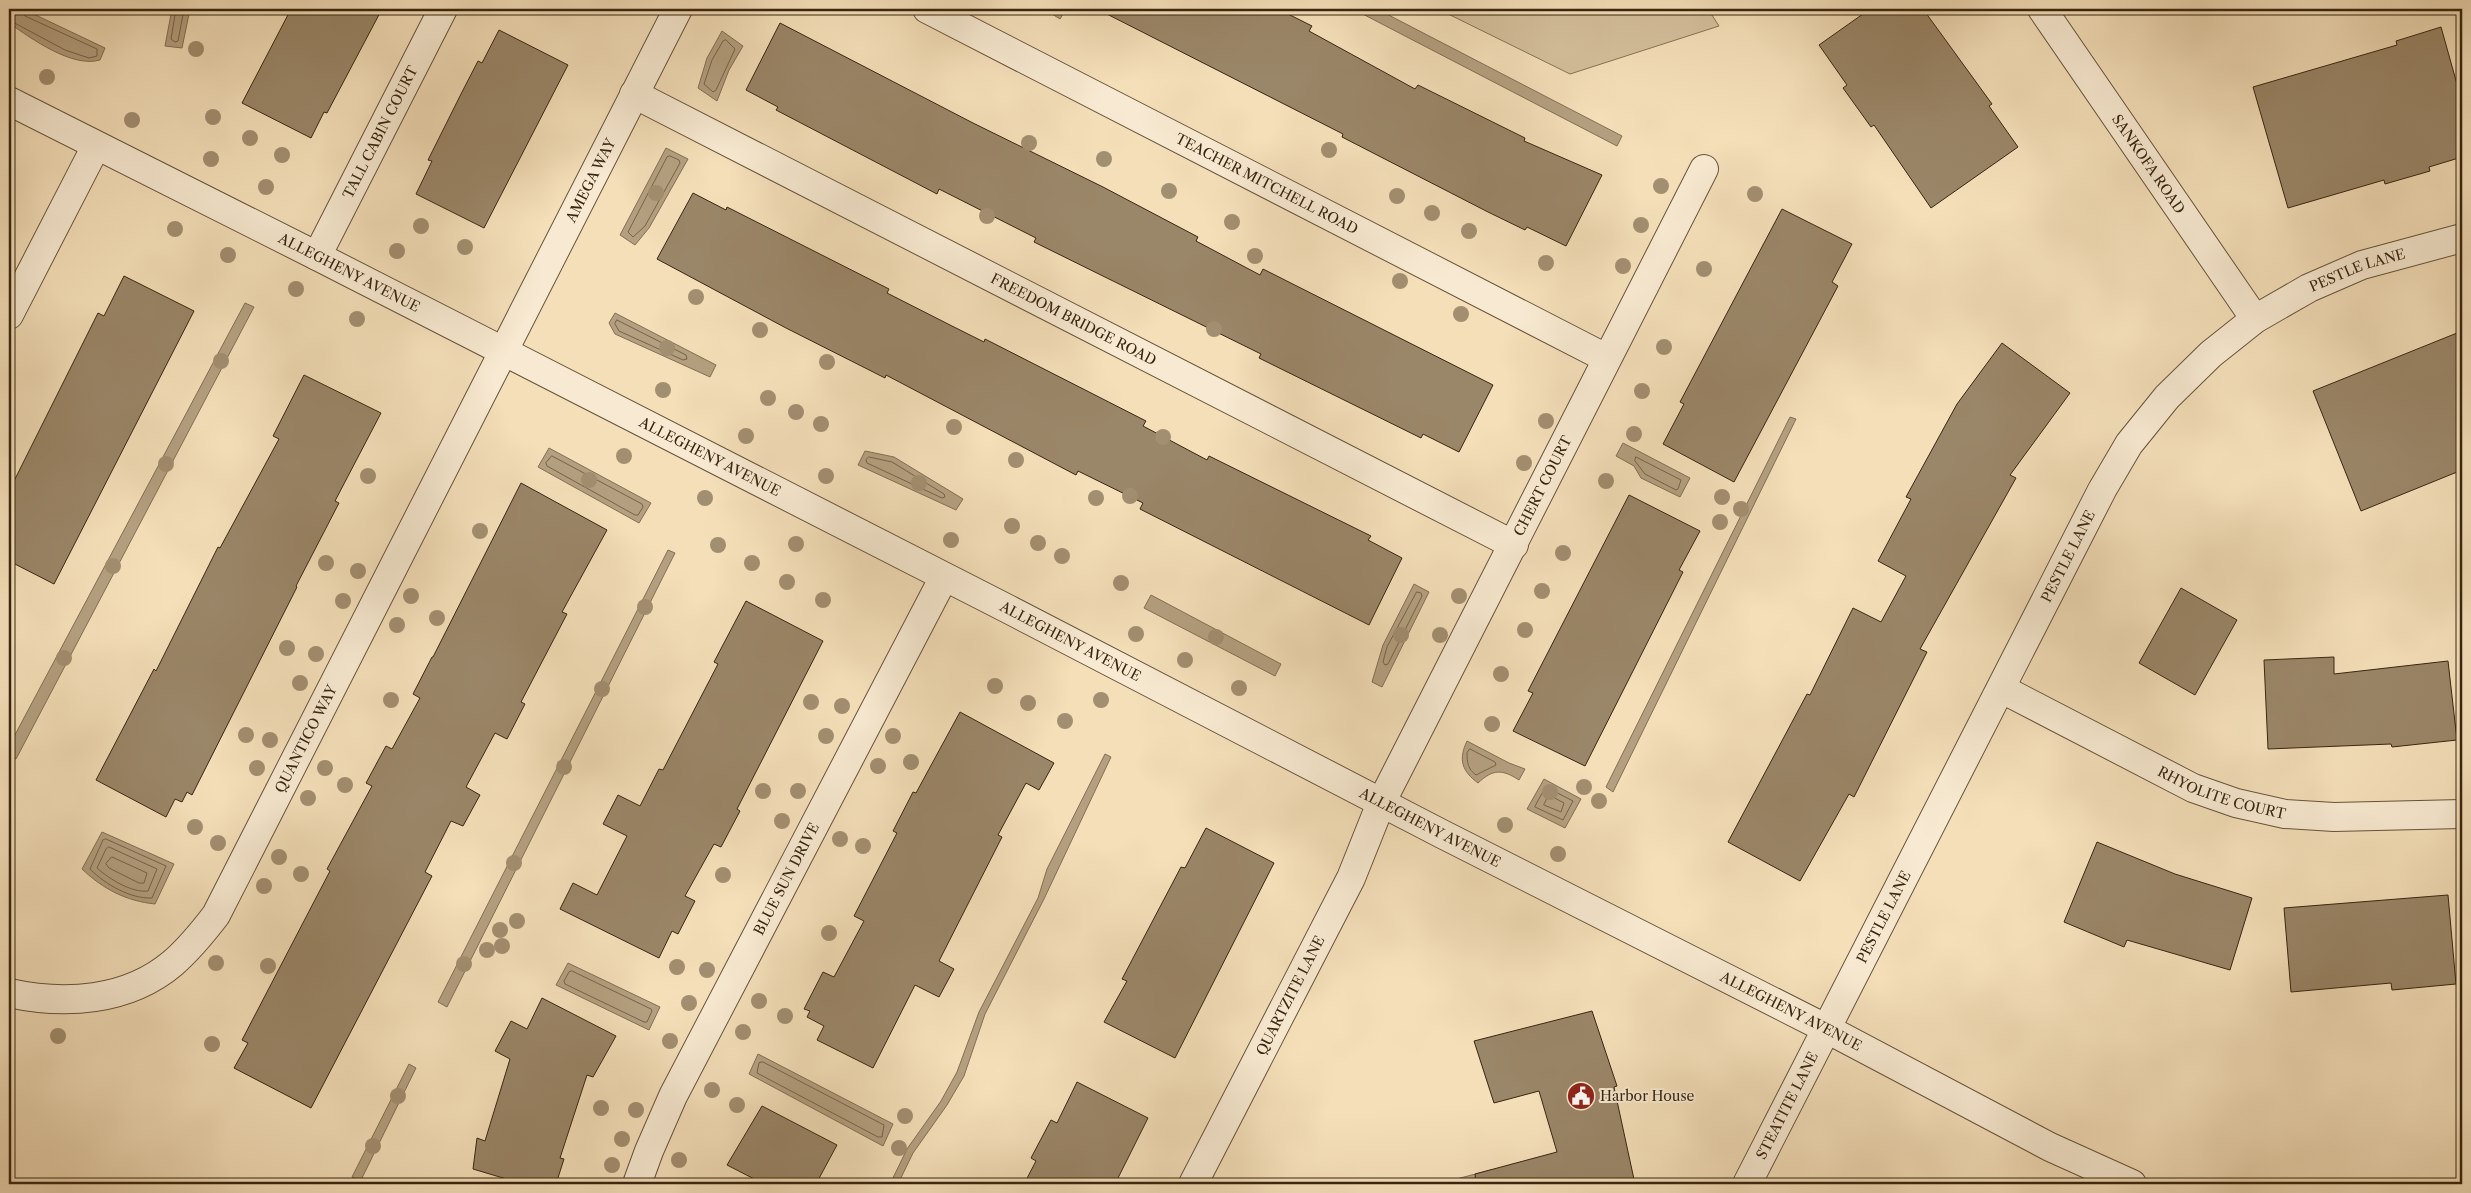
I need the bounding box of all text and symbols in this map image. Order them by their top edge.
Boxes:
street label: TALL CABIN COURT [339,62,422,202]
street label: SANKOFA ROAD [2108,111,2189,217]
street label: TEACHER MITCHELL ROAD [1172,129,1361,238]
street label: AMEGA WAY [561,134,620,226]
street label: ALLEGHENY AVENUE [275,229,423,316]
street label: PESTLE LANE [2306,245,2407,296]
street label: FREEDOM BRIDGE ROAD [988,269,1159,369]
street label: ALLEGHENY AVENUE [635,413,784,500]
street label: CHERT COURT [1510,432,1576,539]
street label: PESTLE LANE [2037,507,2099,605]
street label: ALLEGHENY AVENUE [996,597,1144,685]
street label: QUANTICO WAY [271,681,341,796]
street label: RHYOLITE COURT [2155,762,2288,823]
street label: ALLEGHENY AVENUE [1355,783,1504,871]
street label: BLUE SUN DRIVE [750,820,823,938]
street label: PESTLE LANE [1853,868,1915,966]
street label: QUARTZITE LANE [1252,933,1329,1058]
street label: ALLEGHENY AVENUE [1716,967,1865,1055]
street label: STEATITE LANE [1752,1049,1822,1162]
public building icon: Harbor House [1566,1081,1596,1111]
place label: Harbor House [1600,1087,1695,1105]

